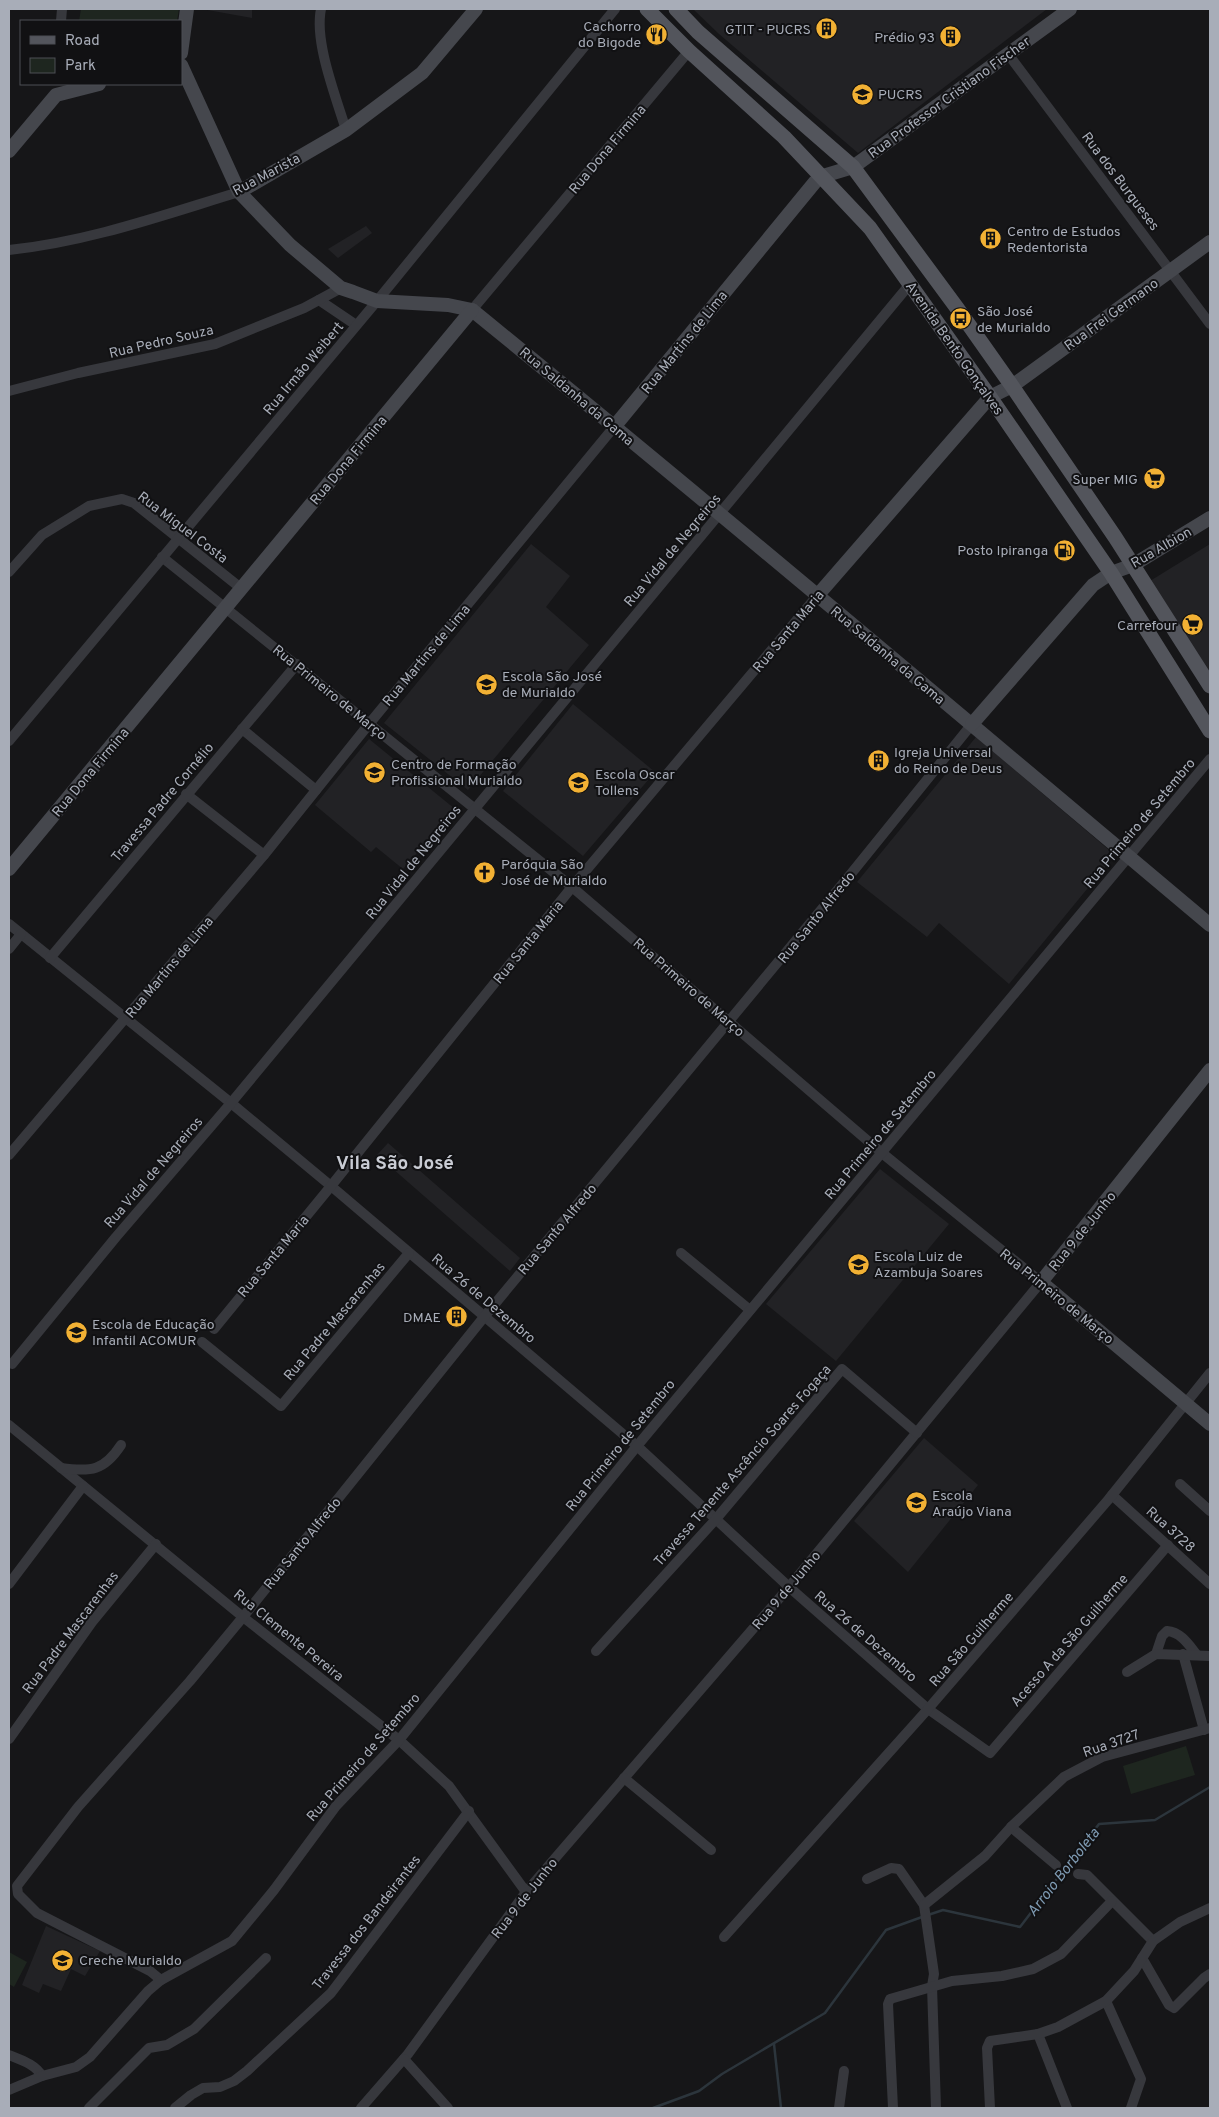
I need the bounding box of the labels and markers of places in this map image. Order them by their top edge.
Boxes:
building icon: GTIT - PUCRS [815,17,839,41]
place label: Cachorro do Bigode [578,19,641,52]
restaurant icon: Cachorro do Bigode [645,22,669,46]
place label: GTIT - PUCRS [725,22,811,39]
building icon: Prédio 93 [939,25,963,49]
place label: Prédio 93 [874,30,935,47]
school or university icon: PUCRS [850,82,874,106]
place label: PUCRS [878,87,923,104]
place label: Centro de Estudos Redentorista [1007,224,1121,257]
building icon: Centro de Estudos Redentorista [979,227,1003,251]
place label: São José de Murialdo [977,304,1051,337]
bus stop icon: São José de Murialdo [949,307,973,331]
supermarket icon: Super MIG [1142,467,1166,491]
place label: Super MIG [1072,472,1138,489]
fuel station icon: Posto Ipiranga [1052,538,1076,562]
place label: Posto Ipiranga [957,543,1048,560]
supermarket icon: Carrefour [1181,613,1205,637]
place label: Carrefour [1117,618,1178,635]
place label: Escola São José de Murialdo [502,669,602,702]
school or university icon: Escola São José de Murialdo [474,672,498,696]
place label: Igreja Universal do Reino de Deus [894,745,1002,778]
building icon: Igreja Universal do Reino de Deus [866,748,890,772]
place label: Centro de Formação Profissional Murialdo [391,757,523,790]
school or university icon: Centro de Formação Profissional Murialdo [363,760,387,784]
place label: Escola Oscar Tollens [595,767,675,800]
school or university icon: Escola Oscar Tollens [567,770,591,794]
place label: Paróquia São José de Murialdo [501,857,607,890]
church icon: Paróquia São José de Murialdo [473,860,497,884]
place label: Escola Luiz de Azambuja Soares [874,1249,983,1282]
school or university icon: Escola Luiz de Azambuja Soares [846,1252,870,1276]
building icon: DMAE [445,1305,469,1329]
place label: DMAE [403,1310,441,1327]
place label: Escola de Educação Infantil ACOMUR [92,1317,215,1350]
school or university icon: Escola de Educação Infantil ACOMUR [64,1320,88,1344]
place label: Escola Araújo Viana [932,1488,1012,1521]
school or university icon: Escola Araújo Viana [904,1491,928,1515]
school or university icon: Creche Murialdo [51,1948,75,1972]
place label: Creche Murialdo [79,1953,182,1970]

